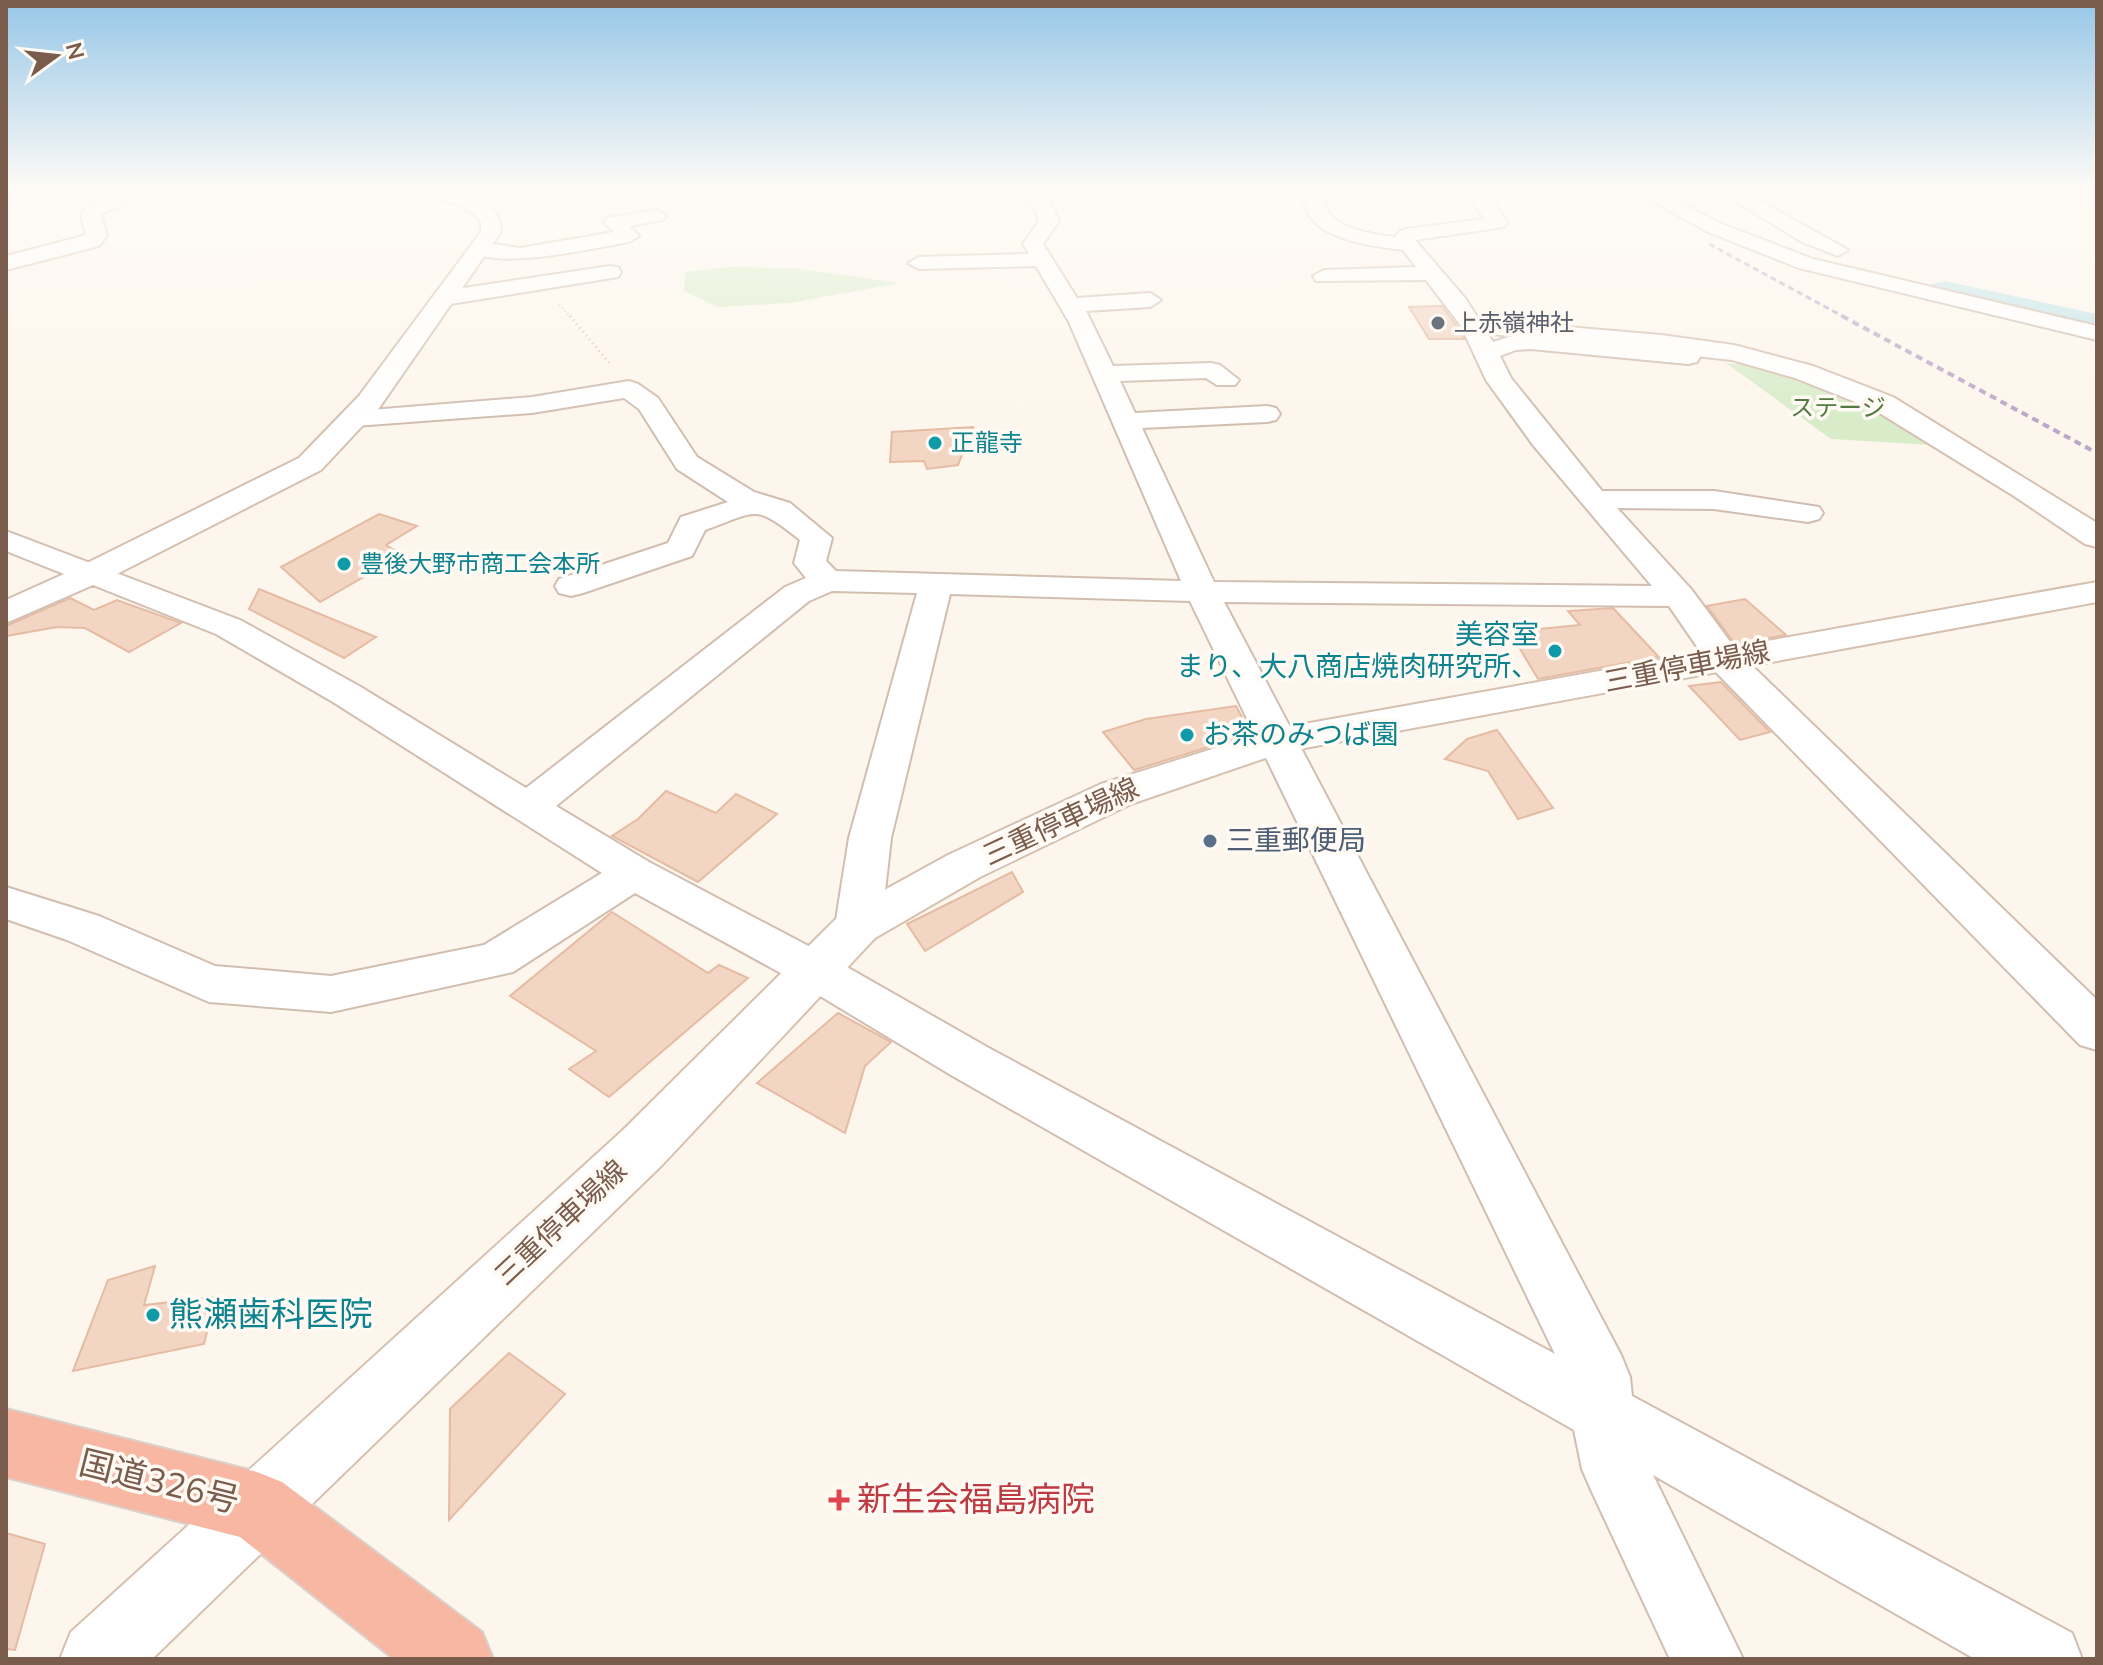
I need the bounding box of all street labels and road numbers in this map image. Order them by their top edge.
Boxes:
street label: 三重停車場線 [1601,632,1773,702]
street label: 三重停車場線 [977,769,1145,875]
street label: 三重停車場線 [487,1152,635,1294]
street label: 国道326号 [74,1440,244,1524]

